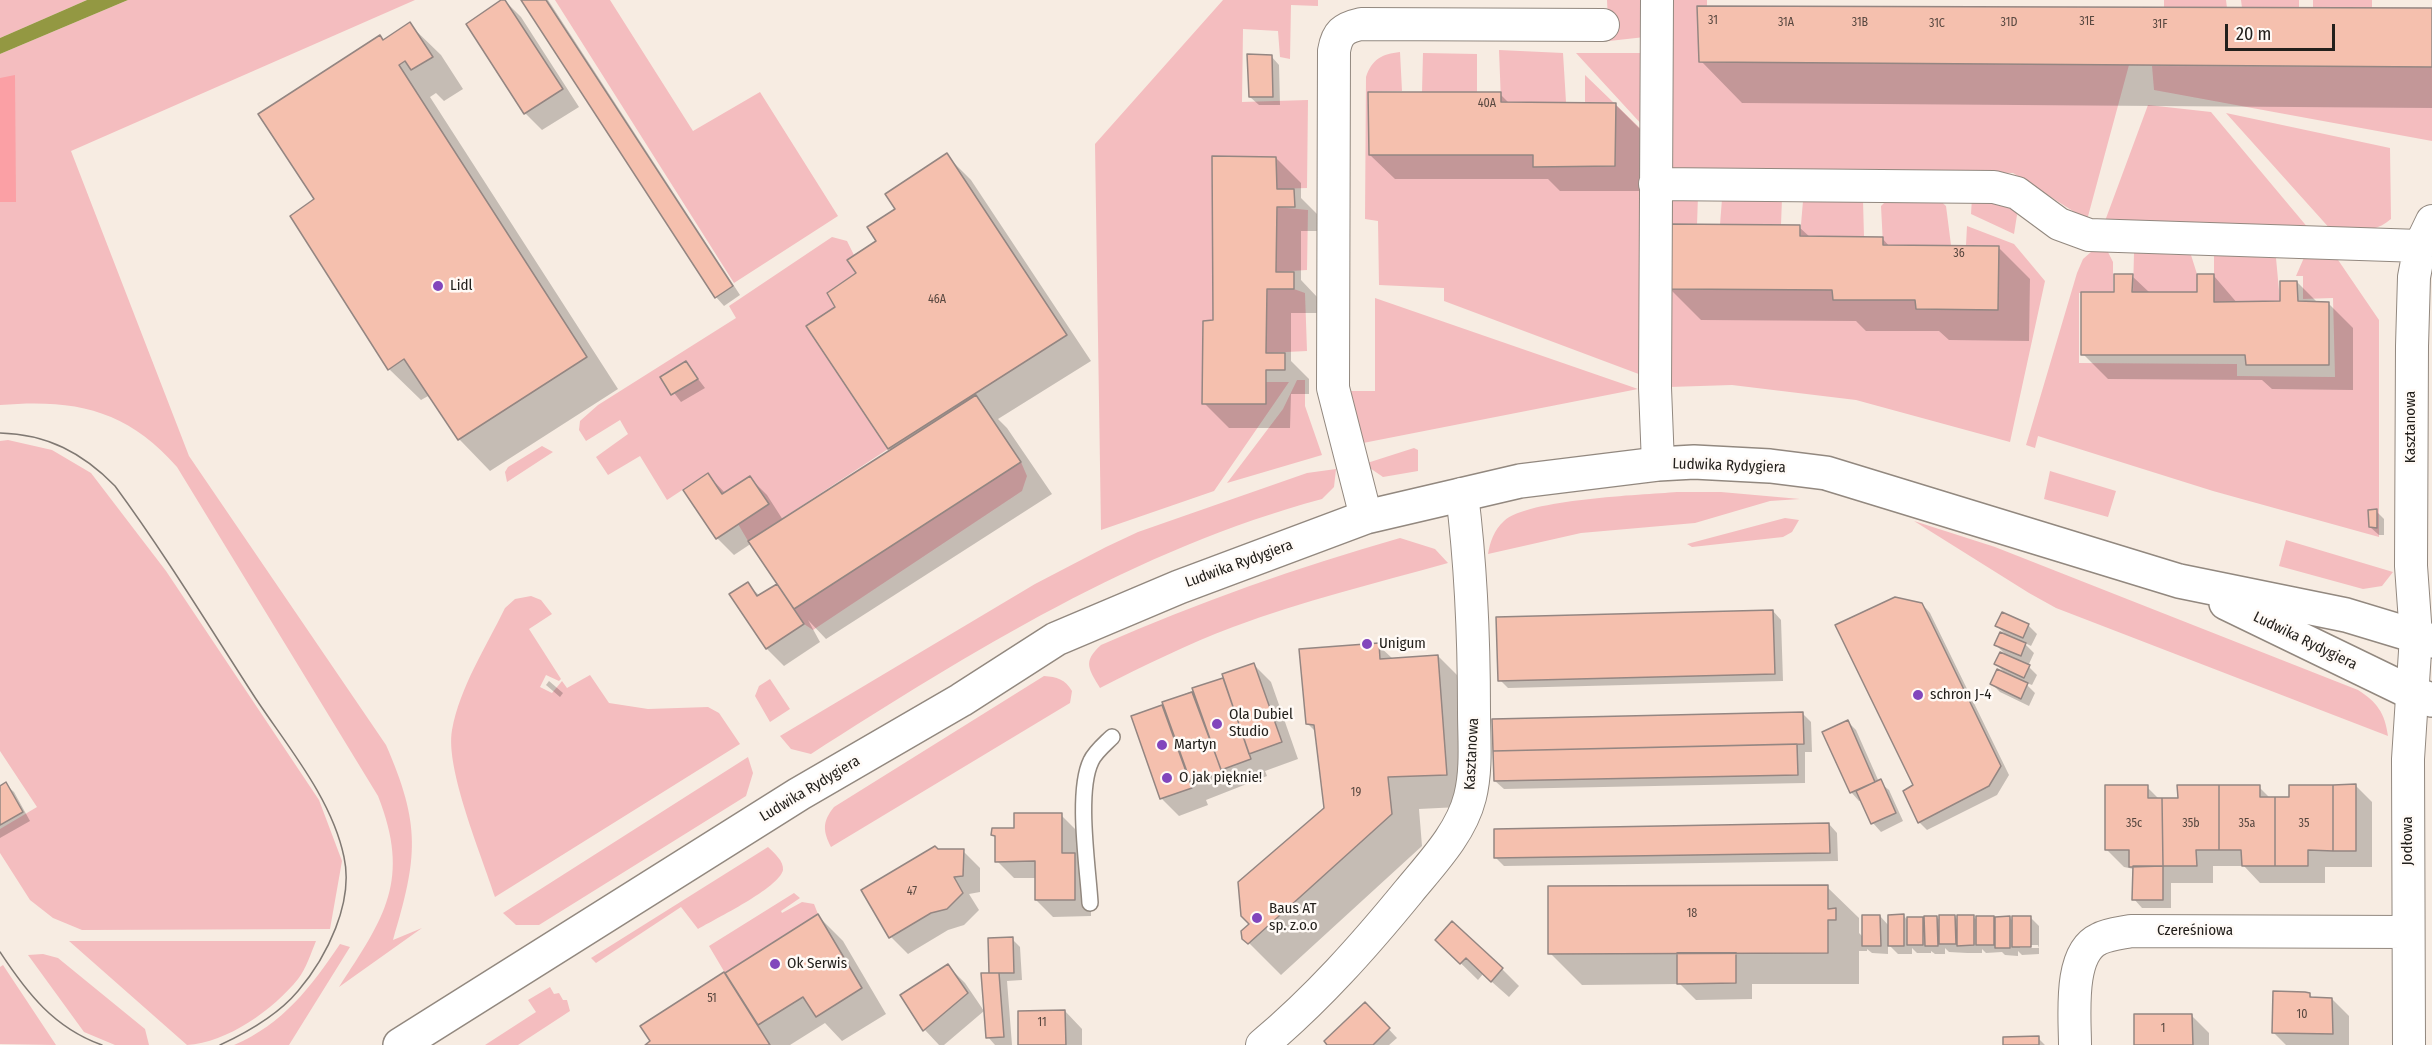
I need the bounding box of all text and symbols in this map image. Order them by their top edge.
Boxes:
scale bar [2228,12,2338,50]
house number: 31 [1708,14,1718,28]
house number: 31E [2079,15,2095,29]
house number: 31A [1778,16,1794,30]
house number: 31B [1852,16,1868,30]
house number: 31D [2001,16,2017,30]
house number: 31C [1929,17,1945,31]
house number: 31F [2152,18,2168,32]
text: 20 m [2236,23,2271,45]
house number: 40A [1478,97,1496,111]
house number: 36 [1953,247,1965,261]
place label: Lidl [450,277,472,295]
marker: Lidl [431,279,445,293]
house number: 46A [928,293,946,307]
street label: Kasztanowa [2402,391,2420,463]
street label: Ludwika Rydygiera [1672,455,1786,477]
street label: Ludwika Rydygiera [1183,536,1295,592]
street label: Ludwika Rydygiera [2250,608,2360,674]
place label: Unigum [1379,635,1426,653]
marker: Unigum [1360,637,1374,651]
place label: schron J-4 [1930,686,1992,704]
marker: schron J-4 [1911,688,1925,702]
place label: Ola Dubiel Studio [1229,706,1293,741]
marker: Ola Dubiel Studio [1210,717,1224,731]
street label: Kasztanowa [1461,717,1483,791]
place label: Martyn [1174,736,1217,754]
marker: Martyn [1155,738,1169,752]
street label: Ludwika Rydygiera [757,752,863,826]
place label: O jak pięknie! [1179,769,1262,787]
marker: O jak pięknie! [1160,771,1174,785]
house number: 19 [1351,786,1361,800]
street label: Jodłowa [2399,816,2417,866]
house number: 35c [2126,817,2142,831]
house number: 35b [2182,817,2200,831]
house number: 35a [2239,817,2255,831]
house number: 35 [2299,817,2309,831]
house number: 47 [907,885,917,899]
place label: Baus AT sp. z.o.o [1269,900,1318,935]
house number: 18 [1687,907,1697,921]
marker: Baus AT sp. z.o.o [1250,911,1264,925]
street label: Czereśniowa [2157,922,2233,940]
place label: Ok Serwis [787,955,847,973]
marker: Ok Serwis [768,957,782,971]
house number: 51 [707,992,717,1006]
house number: 10 [2297,1008,2307,1022]
house number: 11 [1037,1016,1047,1030]
house number: 1 [2161,1022,2165,1036]

